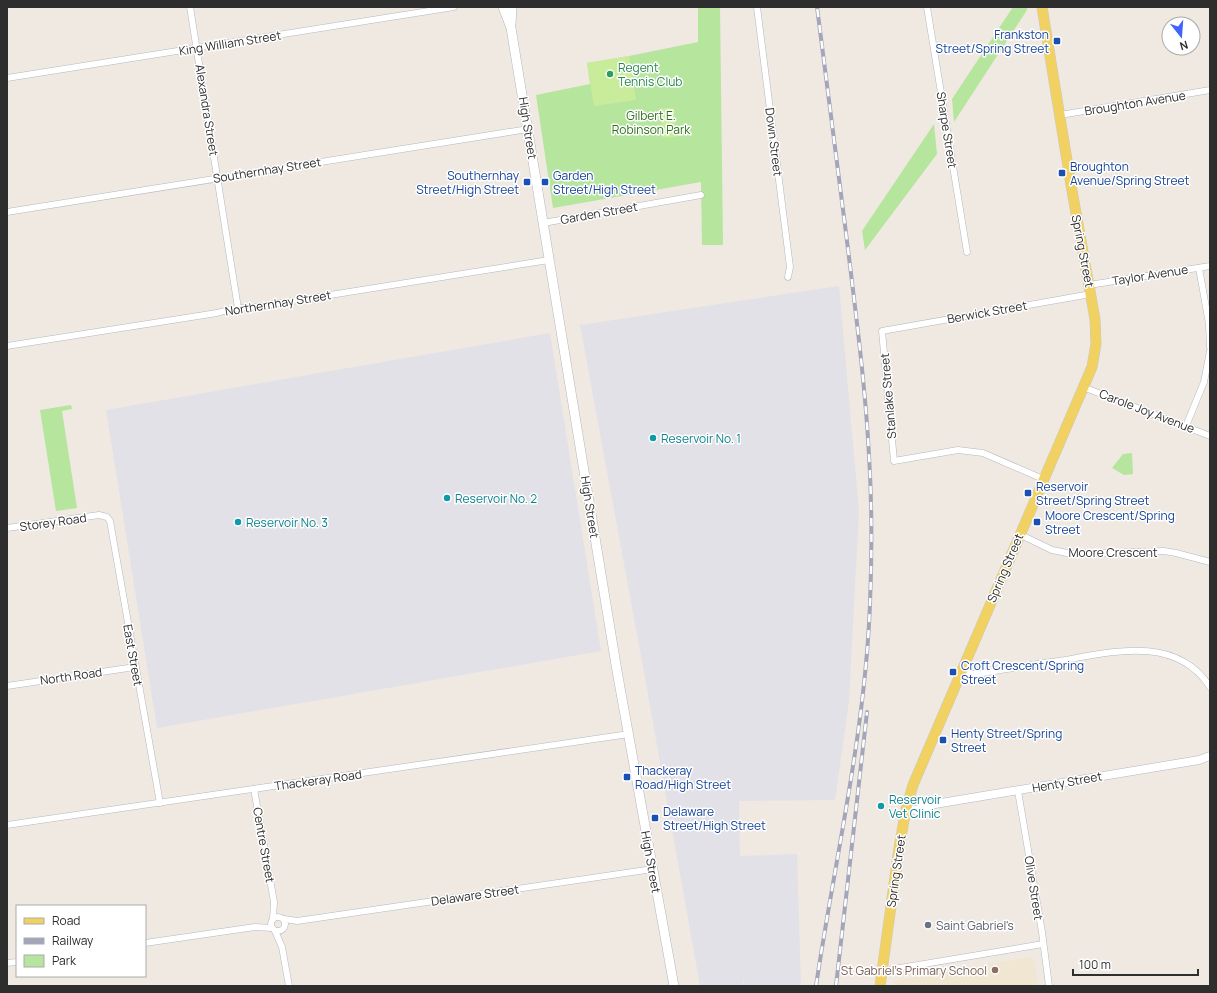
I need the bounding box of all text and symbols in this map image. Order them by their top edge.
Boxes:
north arrow [1161,16,1201,56]
place label: Frankston Street/Spring Street [936,26,1049,57]
street label: King William Street [178,27,282,59]
marker: Frankston Street/Spring Street [1052,36,1062,46]
text: N [1178,38,1190,54]
place label: Regent Tennis Club [618,59,682,90]
street label: Alexandra Street [191,63,223,157]
marker: Regent Tennis Club [605,69,615,79]
street label: Broughton Avenue [1083,87,1187,119]
street label: Sharpe Street [933,91,961,170]
street label: High Street [515,96,541,161]
park label: Gilbert E. Robinson Park [612,107,691,138]
street label: Down Street [761,107,787,177]
street label: Southernhay Street [212,153,323,187]
place label: Broughton Avenue/Spring Street [1070,158,1189,189]
place label: Southernhay Street/High Street [416,167,520,198]
place label: Garden Street/High Street [553,167,656,198]
marker: Broughton Avenue/Spring Street [1057,168,1067,178]
marker: Southernhay Street/High Street [522,177,532,187]
marker: Garden Street/High Street [540,177,550,187]
street label: Garden Street [559,198,639,228]
street label: Spring Street [1068,213,1098,289]
street label: Taylor Avenue [1111,261,1189,289]
street label: Northernhay Street [224,286,333,320]
street label: Berwick Street [946,297,1029,327]
street label: Stanlake Street [876,352,900,440]
street label: Carole Joy Avenue [1097,385,1197,437]
place label: Reservoir No. 1 [661,430,741,447]
marker: Reservoir No. 1 [648,433,658,443]
street label: High Street [577,475,603,540]
place label: Reservoir Street/Spring Street [1036,478,1150,509]
marker: Reservoir Street/Spring Street [1023,488,1033,498]
place label: Reservoir No. 2 [455,490,537,507]
marker: Reservoir No. 2 [442,493,452,503]
place label: Moore Crescent/Spring Street [1045,507,1175,538]
street label: Storey Road [18,509,88,535]
place label: Reservoir No. 3 [246,514,328,531]
marker: Reservoir No. 3 [233,517,243,527]
marker: Moore Crescent/Spring Street [1032,517,1042,527]
street label: Spring Street [983,531,1027,605]
street label: Moore Crescent [1068,544,1158,561]
street label: East Street [119,623,147,687]
place label: Croft Crescent/Spring Street [961,657,1084,688]
street label: North Road [39,663,103,689]
marker: Croft Crescent/Spring Street [948,667,958,677]
place label: Henty Street/Spring Street [951,725,1062,756]
marker: Henty Street/Spring Street [938,735,948,745]
place label: Thackeray Road/High Street [635,762,731,793]
street label: Thackeray Road [273,765,363,795]
street label: Henty Street [1031,767,1104,797]
marker: Thackeray Road/High Street [622,772,632,782]
place label: Reservoir Vet Clinic [889,791,942,822]
marker: Reservoir Vet Clinic [876,801,886,811]
place label: Delaware Street/High Street [663,803,766,834]
street label: Centre Street [249,806,279,884]
marker: Delaware Street/High Street [650,813,660,823]
street label: High Street [637,830,665,895]
street label: Spring Street [882,833,910,909]
street label: Olive Street [1021,855,1047,922]
street label: Delaware Street [430,880,520,910]
legend [16,905,146,977]
text: Road [52,912,80,929]
place label: Saint Gabriel's [936,917,1014,934]
marker: Saint Gabriel's [923,920,933,930]
text: Railway [52,932,94,949]
scale bar [1073,951,1198,977]
text: Park [52,952,77,969]
text: 100 m [1079,956,1111,973]
place label: St Gabriel's Primary School [841,962,987,979]
marker: St Gabriel's Primary School [990,965,1000,975]

